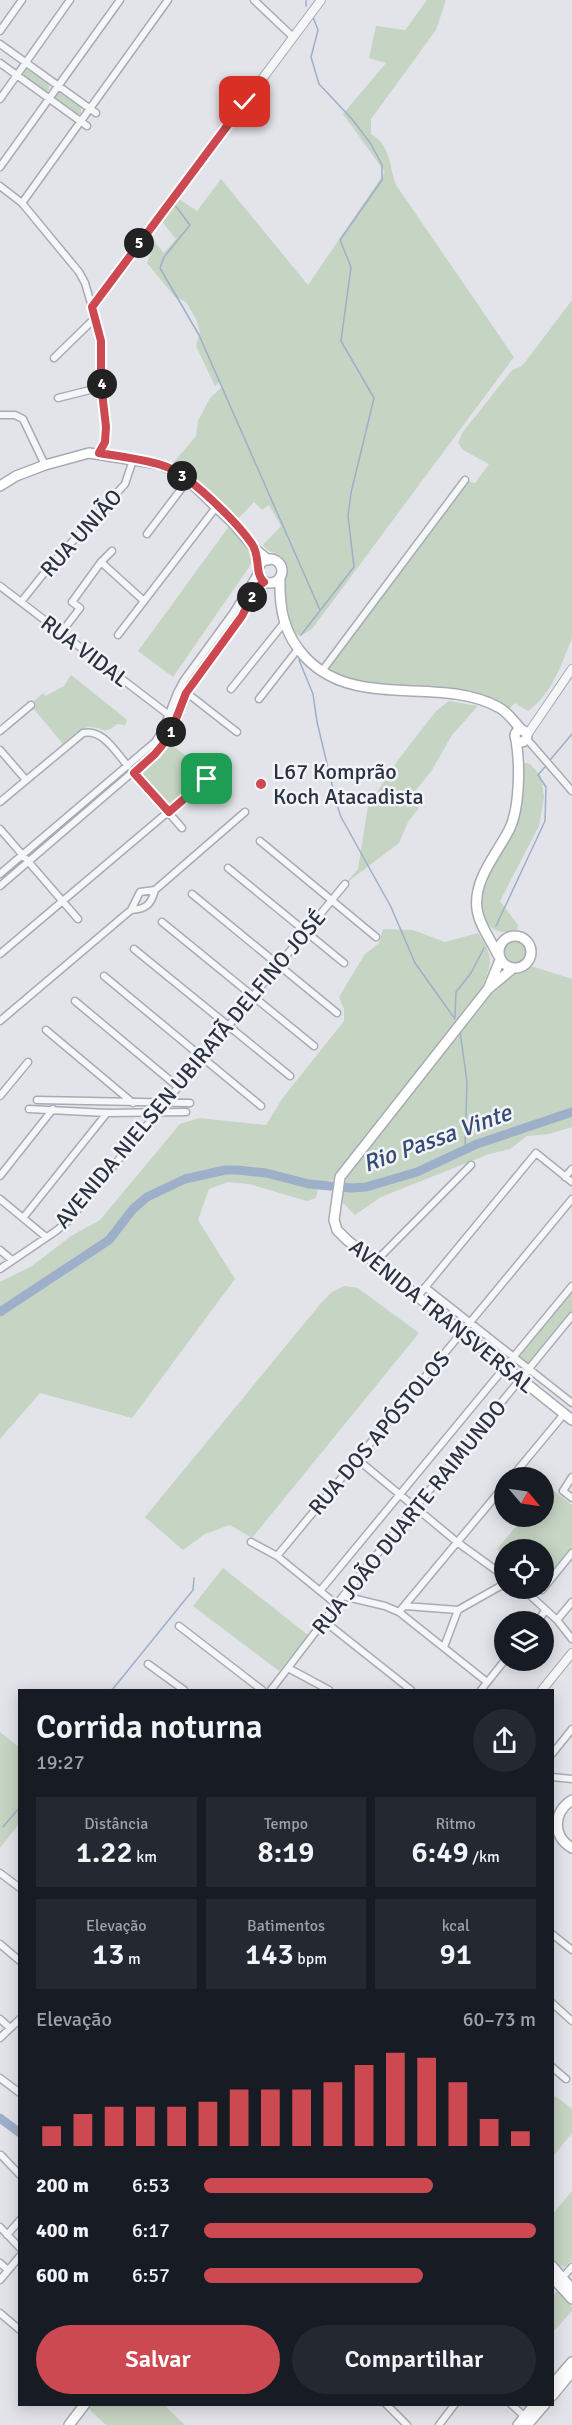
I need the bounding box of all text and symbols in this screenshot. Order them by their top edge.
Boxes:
pin [219,76,270,127]
icon: check [228,85,261,118]
pin: 5 [124,228,154,258]
text: 5 [135,233,143,253]
pin: 4 [87,369,117,399]
text: 4 [98,374,106,394]
pin: 3 [167,461,197,491]
text: 3 [178,466,186,486]
street label: RUA UNIÃO [34,483,128,583]
pin: 2 [237,582,267,612]
text: 2 [248,587,256,607]
street label: RUA VIDAL [36,609,134,693]
pin: 1 [156,717,186,747]
text: 1 [167,722,175,742]
pin [181,753,232,804]
place label: L67 Komprão Koch Atacadista [273,758,424,810]
icon: arrive [190,762,223,795]
marker: L67 Komprão Koch Atacadista [254,777,268,791]
street label: AVENIDA NIELSEN UBIRATÃ DELFINO JOSÉ [49,904,331,1234]
water label: Rio Passa Vinte [359,1097,516,1179]
street label: AVENIDA TRANSVERSAL [344,1233,540,1399]
street label: RUA DOS APÓSTOLOS [303,1346,455,1520]
street label: RUA JOÃO DUARTE RAIMUNDO [306,1394,512,1640]
north arrow [494,1467,554,1527]
map controls [494,1467,554,1671]
button: locate [494,1539,554,1599]
button: layers [494,1611,554,1671]
text: Corrida noturna [36,1707,263,1748]
button: share [473,1709,536,1772]
text: 19:27 [36,1750,85,1775]
text: Distância [84,1814,148,1834]
text: Tempo [264,1814,308,1834]
text: Ritmo [435,1814,476,1834]
text: 1.22 [76,1834,133,1871]
text: 8:19 [257,1834,315,1871]
text: 6:49 [412,1834,469,1871]
text: km [133,1847,157,1867]
text: /km [469,1847,500,1867]
text: Elevação [86,1916,147,1936]
text: Batimentos [247,1916,325,1936]
text: kcal [442,1916,470,1936]
text: 13 [92,1936,124,1973]
text: 143 [245,1936,294,1973]
text: 91 [439,1936,472,1973]
text: m [124,1949,141,1969]
text: bpm [294,1949,327,1969]
text: Elevação [36,2007,112,2032]
text: 60–73 m [463,2007,536,2032]
text: 200 m [36,2173,89,2198]
text: 6:53 [132,2173,170,2198]
text: 400 m [36,2218,89,2243]
text: 6:17 [132,2218,170,2243]
text: 600 m [36,2263,89,2288]
text: 6:57 [132,2263,170,2288]
button: Salvar [36,2325,280,2394]
button: Compartilhar [292,2325,536,2394]

